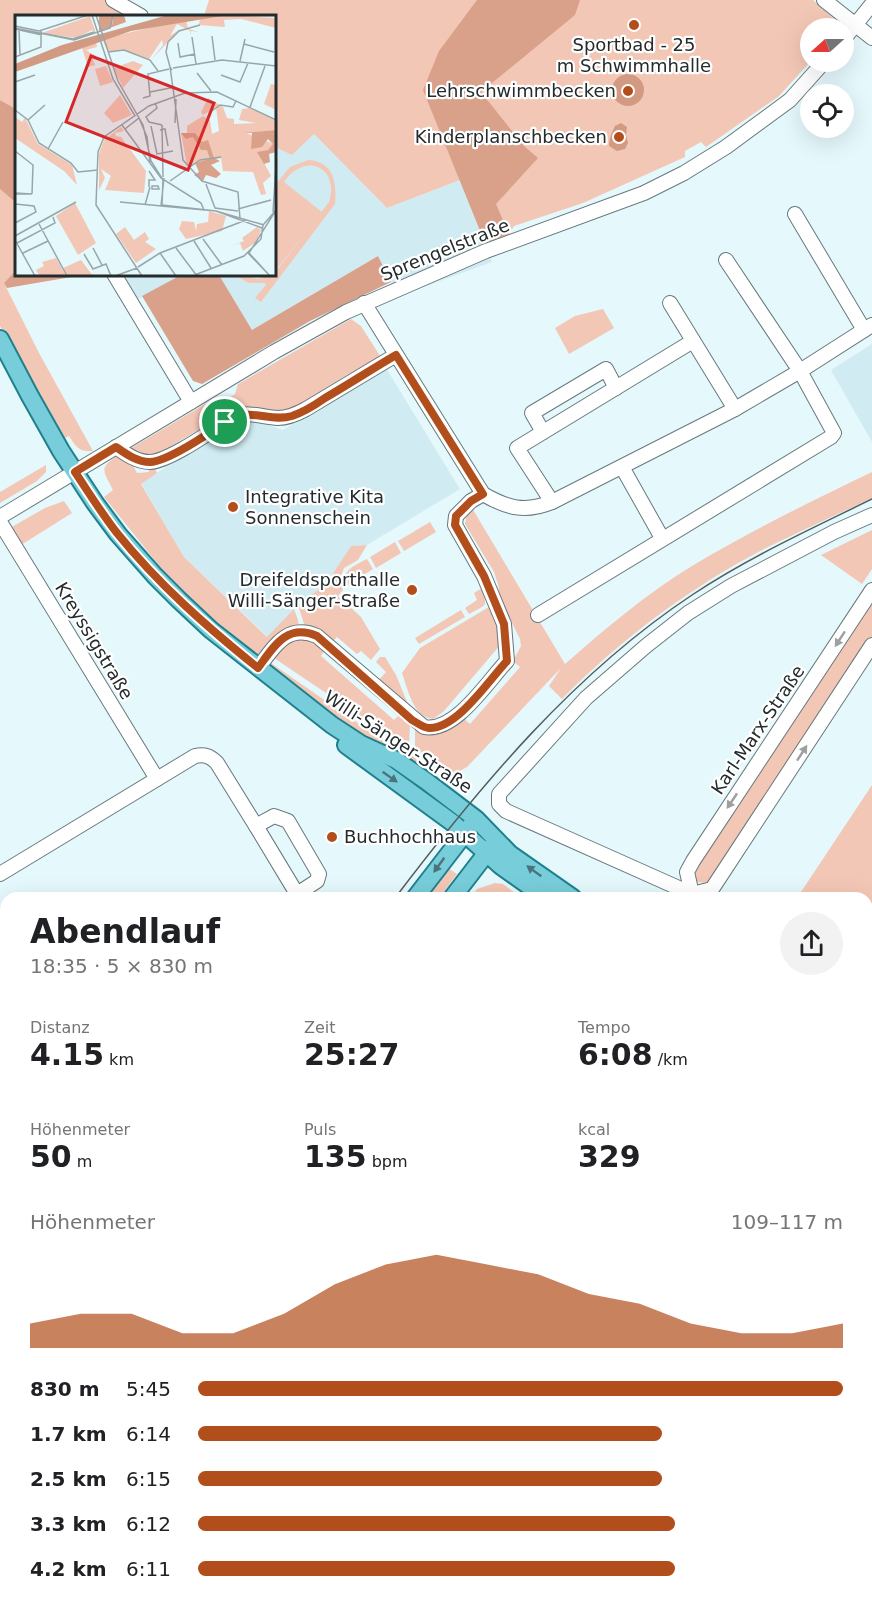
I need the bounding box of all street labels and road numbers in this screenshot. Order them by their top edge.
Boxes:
street label: Sprengelstraße [377,214,512,285]
street label: Kreyssigstraße [51,578,138,703]
street label: Karl-Marx-Straße [707,661,809,798]
street label: Willi-Sänger-Straße [320,686,476,797]

